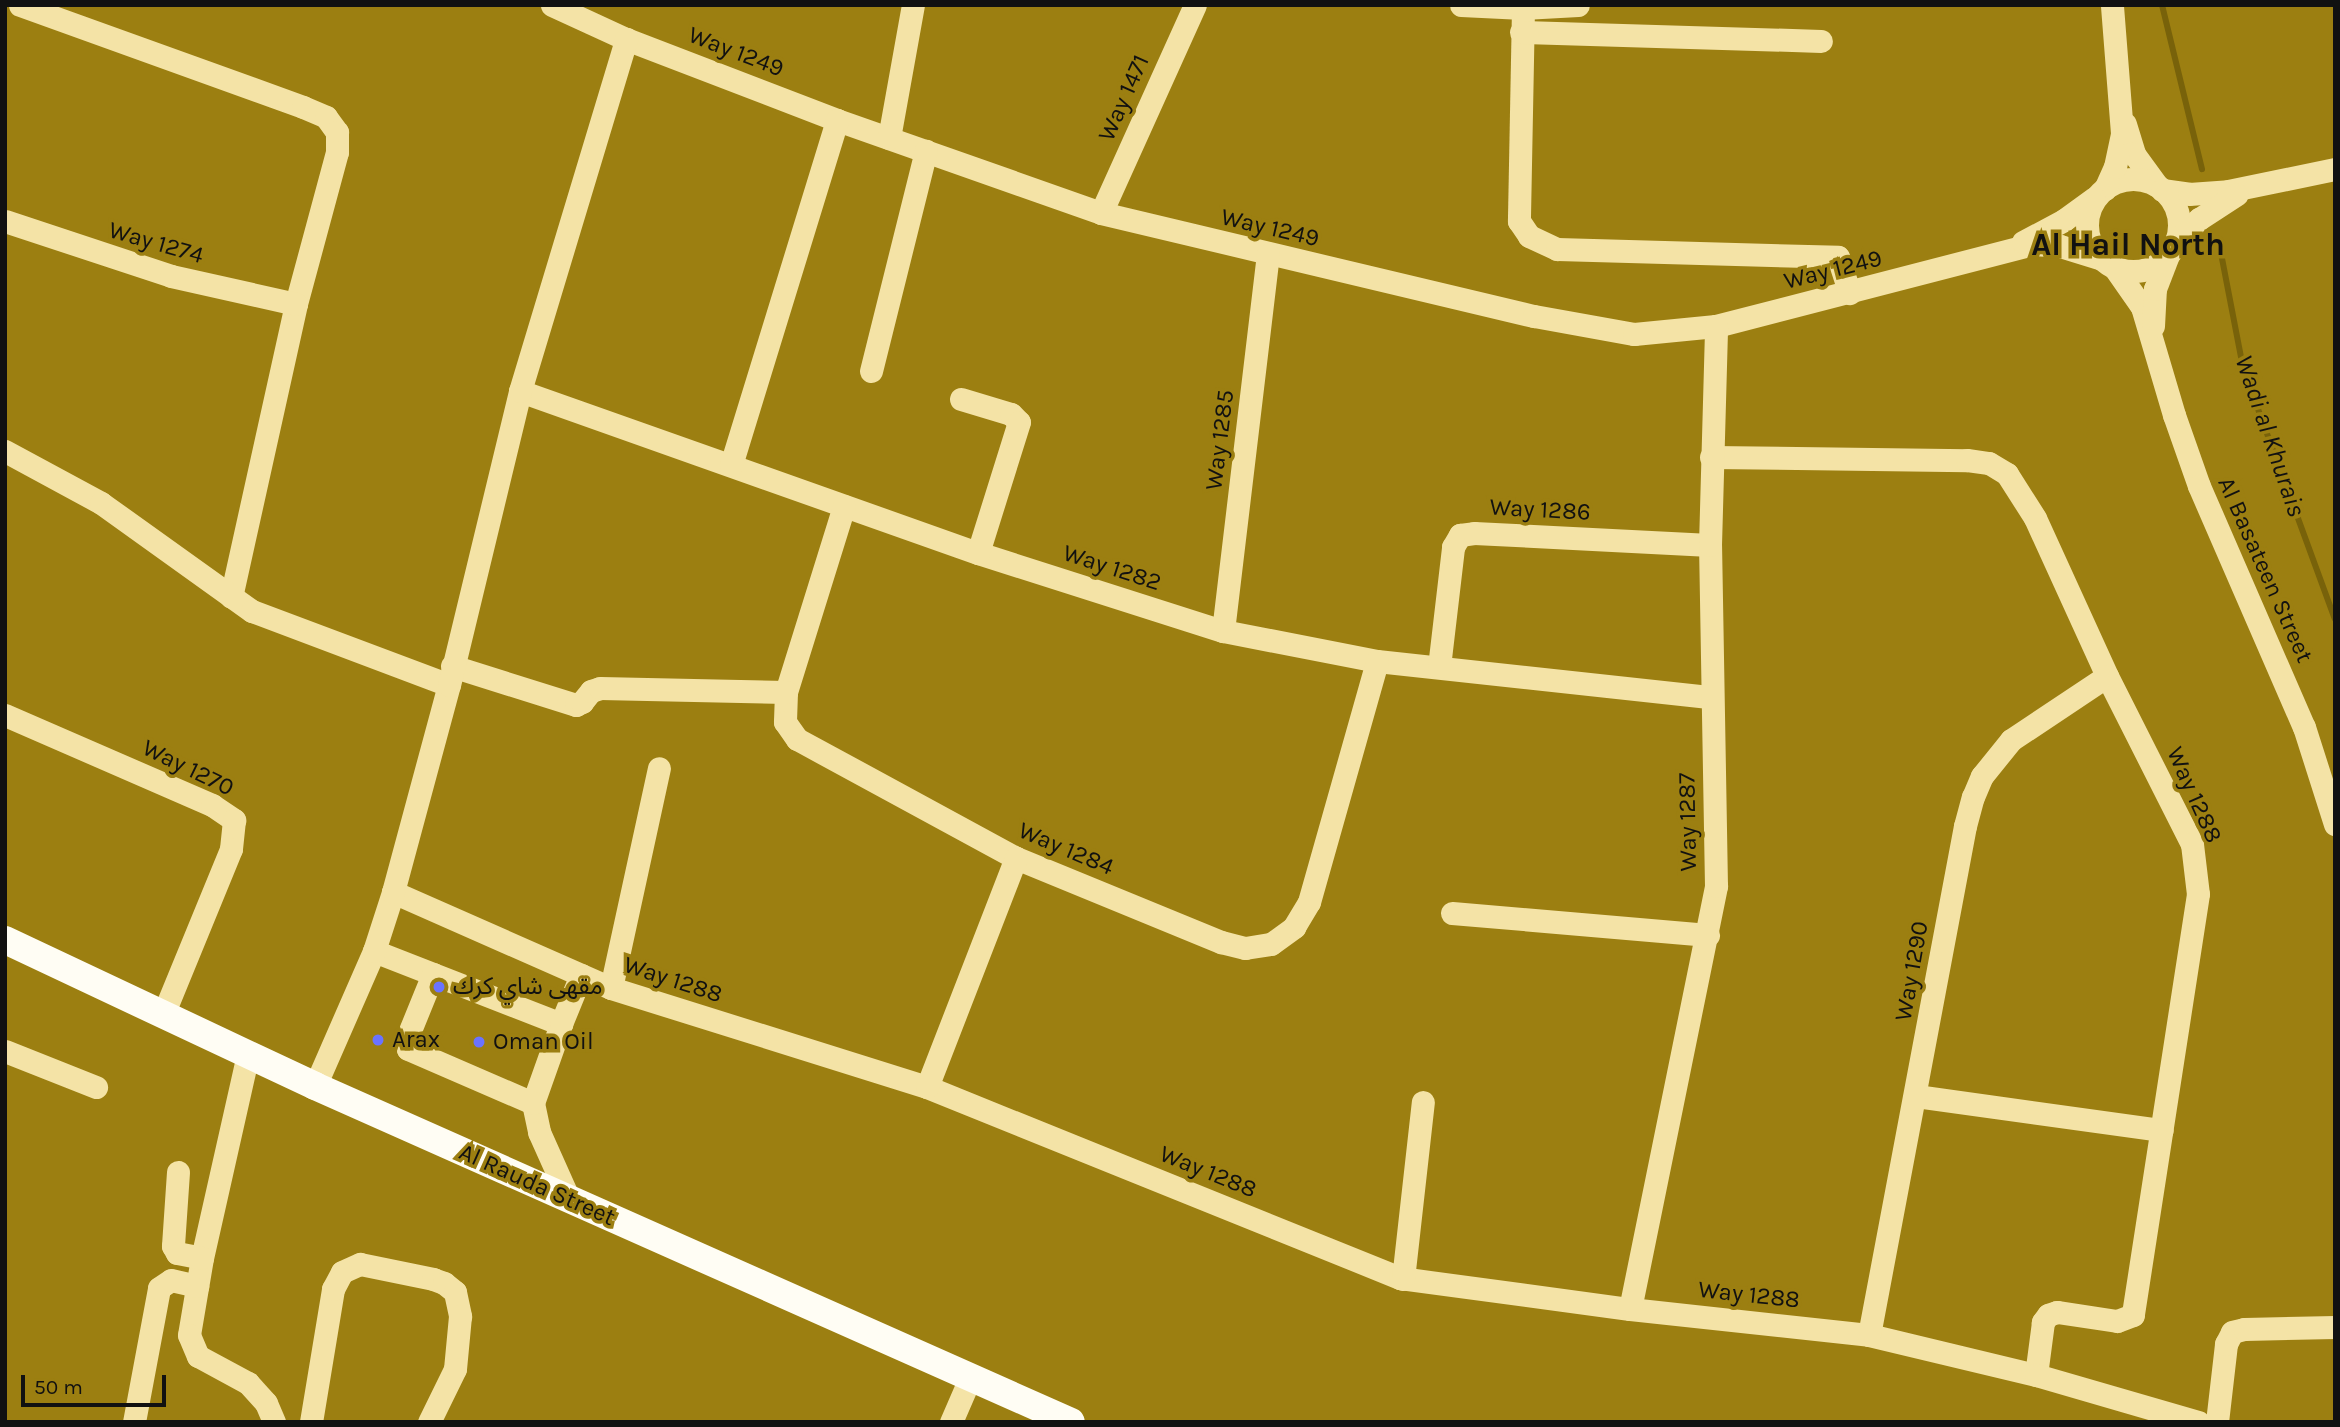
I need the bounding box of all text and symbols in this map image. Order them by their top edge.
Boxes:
street label: Way 1249 [684,21,788,83]
street label: Way 1471 [1092,50,1156,146]
street label: Way 1249 [1218,203,1322,253]
street label: Way 1274 [105,216,207,270]
district label: Al Hail North [2031,226,2225,264]
street label: Way 1249 [1781,244,1885,296]
water label: Wadi al Khurais [2228,351,2312,521]
street label: Way 1285 [1200,388,1240,492]
street label: Al Basateen Street [2211,473,2319,667]
street label: Way 1286 [1489,493,1591,527]
street label: Way 1282 [1059,539,1165,597]
street label: Way 1270 [138,734,238,802]
street label: Way 1288 [2160,743,2228,847]
street label: Way 1287 [1673,772,1703,872]
street label: Way 1284 [1014,816,1118,882]
street label: Way 1290 [1889,919,1935,1023]
street label: Way 1288 [620,951,726,1009]
place label: مقهى شاي كرك [453,973,603,1001]
marker: مقهى شاي كرك [431,979,447,995]
place label: Arax [392,1026,440,1054]
place label: Oman Oil [493,1028,594,1056]
marker: Arax [370,1032,386,1048]
marker: Oman Oil [471,1034,487,1050]
street label: Al Rauda Street [455,1138,619,1232]
street label: Way 1288 [1155,1140,1261,1204]
street label: Way 1288 [1697,1275,1801,1315]
scale bar [24,1360,170,1404]
text: 50 m [34,1375,83,1399]

